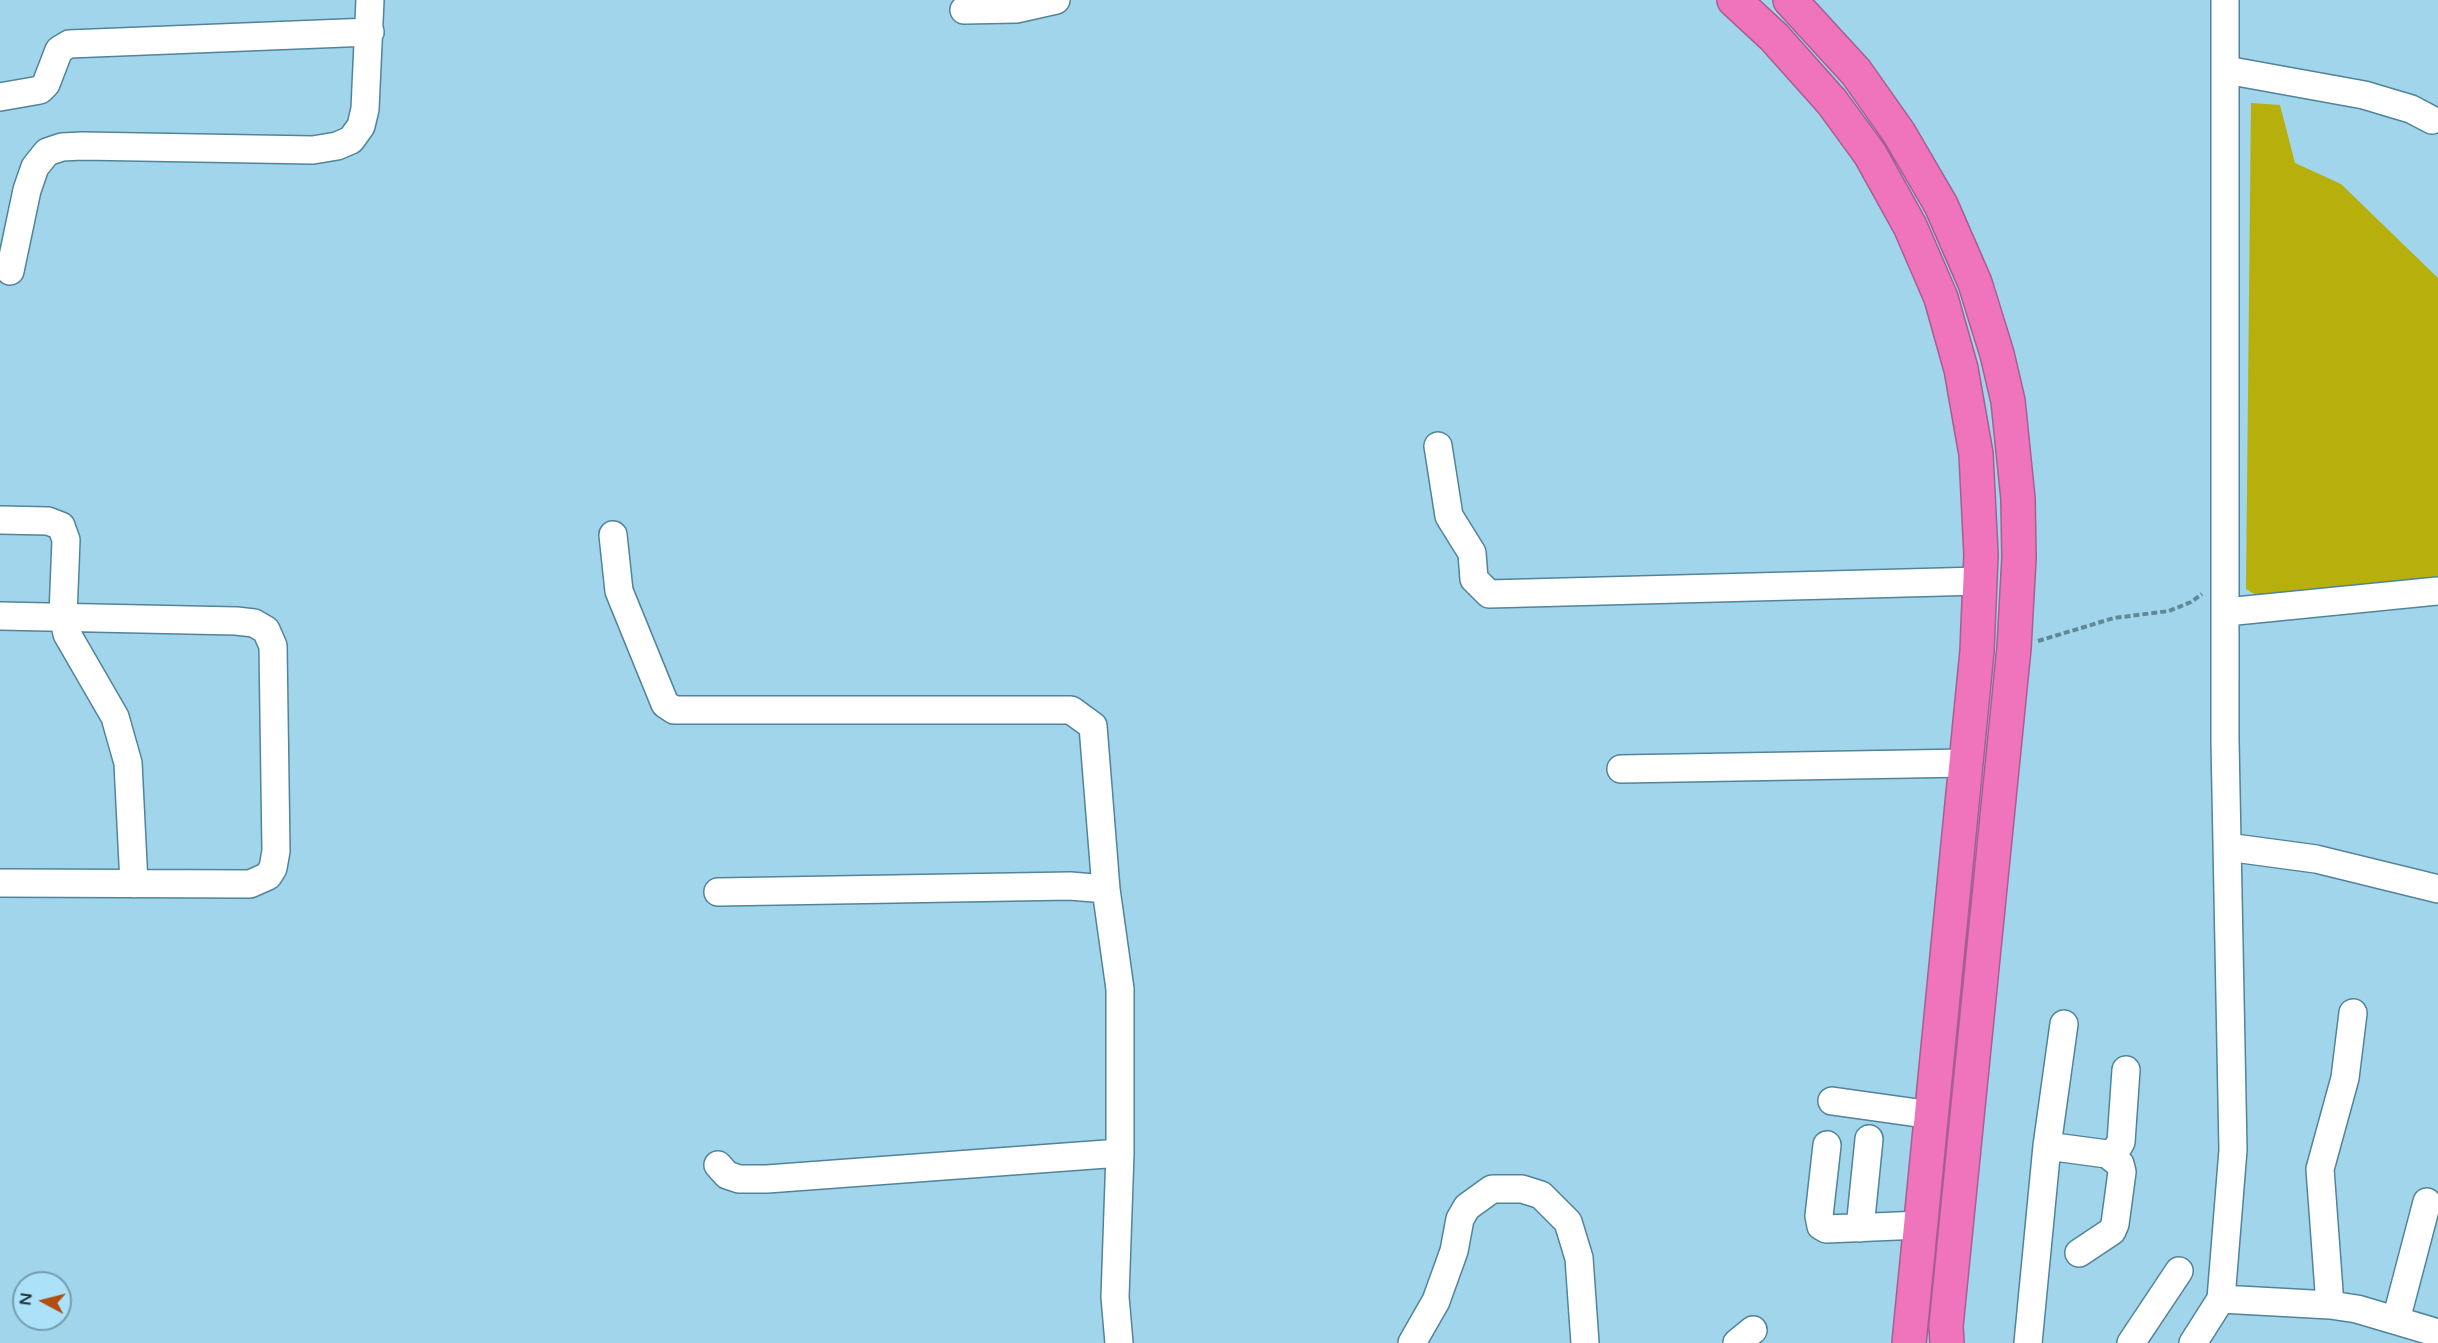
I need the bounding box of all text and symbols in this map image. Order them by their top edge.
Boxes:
north arrow [12,1271,72,1331]
text: N [15,1291,37,1307]

